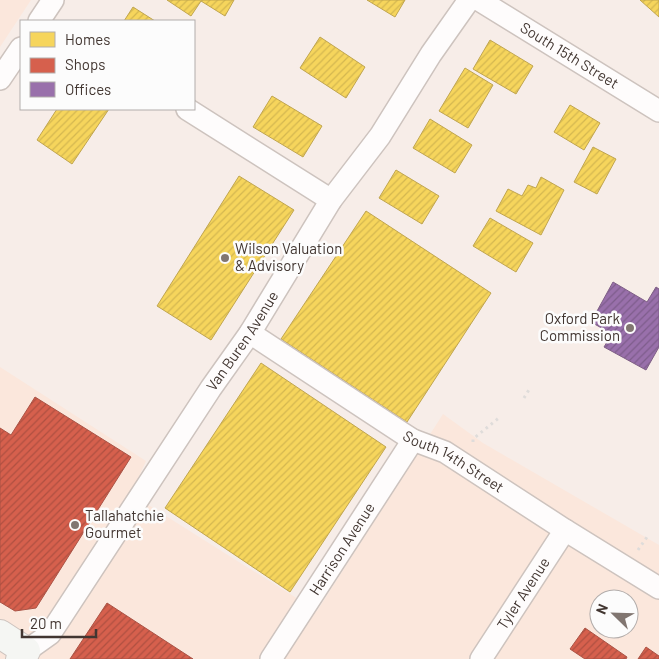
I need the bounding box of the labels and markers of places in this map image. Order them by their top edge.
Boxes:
place label: Wilson Valuation & Advisory [235,239,342,274]
marker: Wilson Valuation & Advisory [219,252,231,264]
place label: Oxford Park Commission [540,309,620,344]
marker: Oxford Park Commission [624,322,636,334]
place label: Tallahatchie Gourmet [85,506,164,541]
marker: Tallahatchie Gourmet [69,519,81,531]

